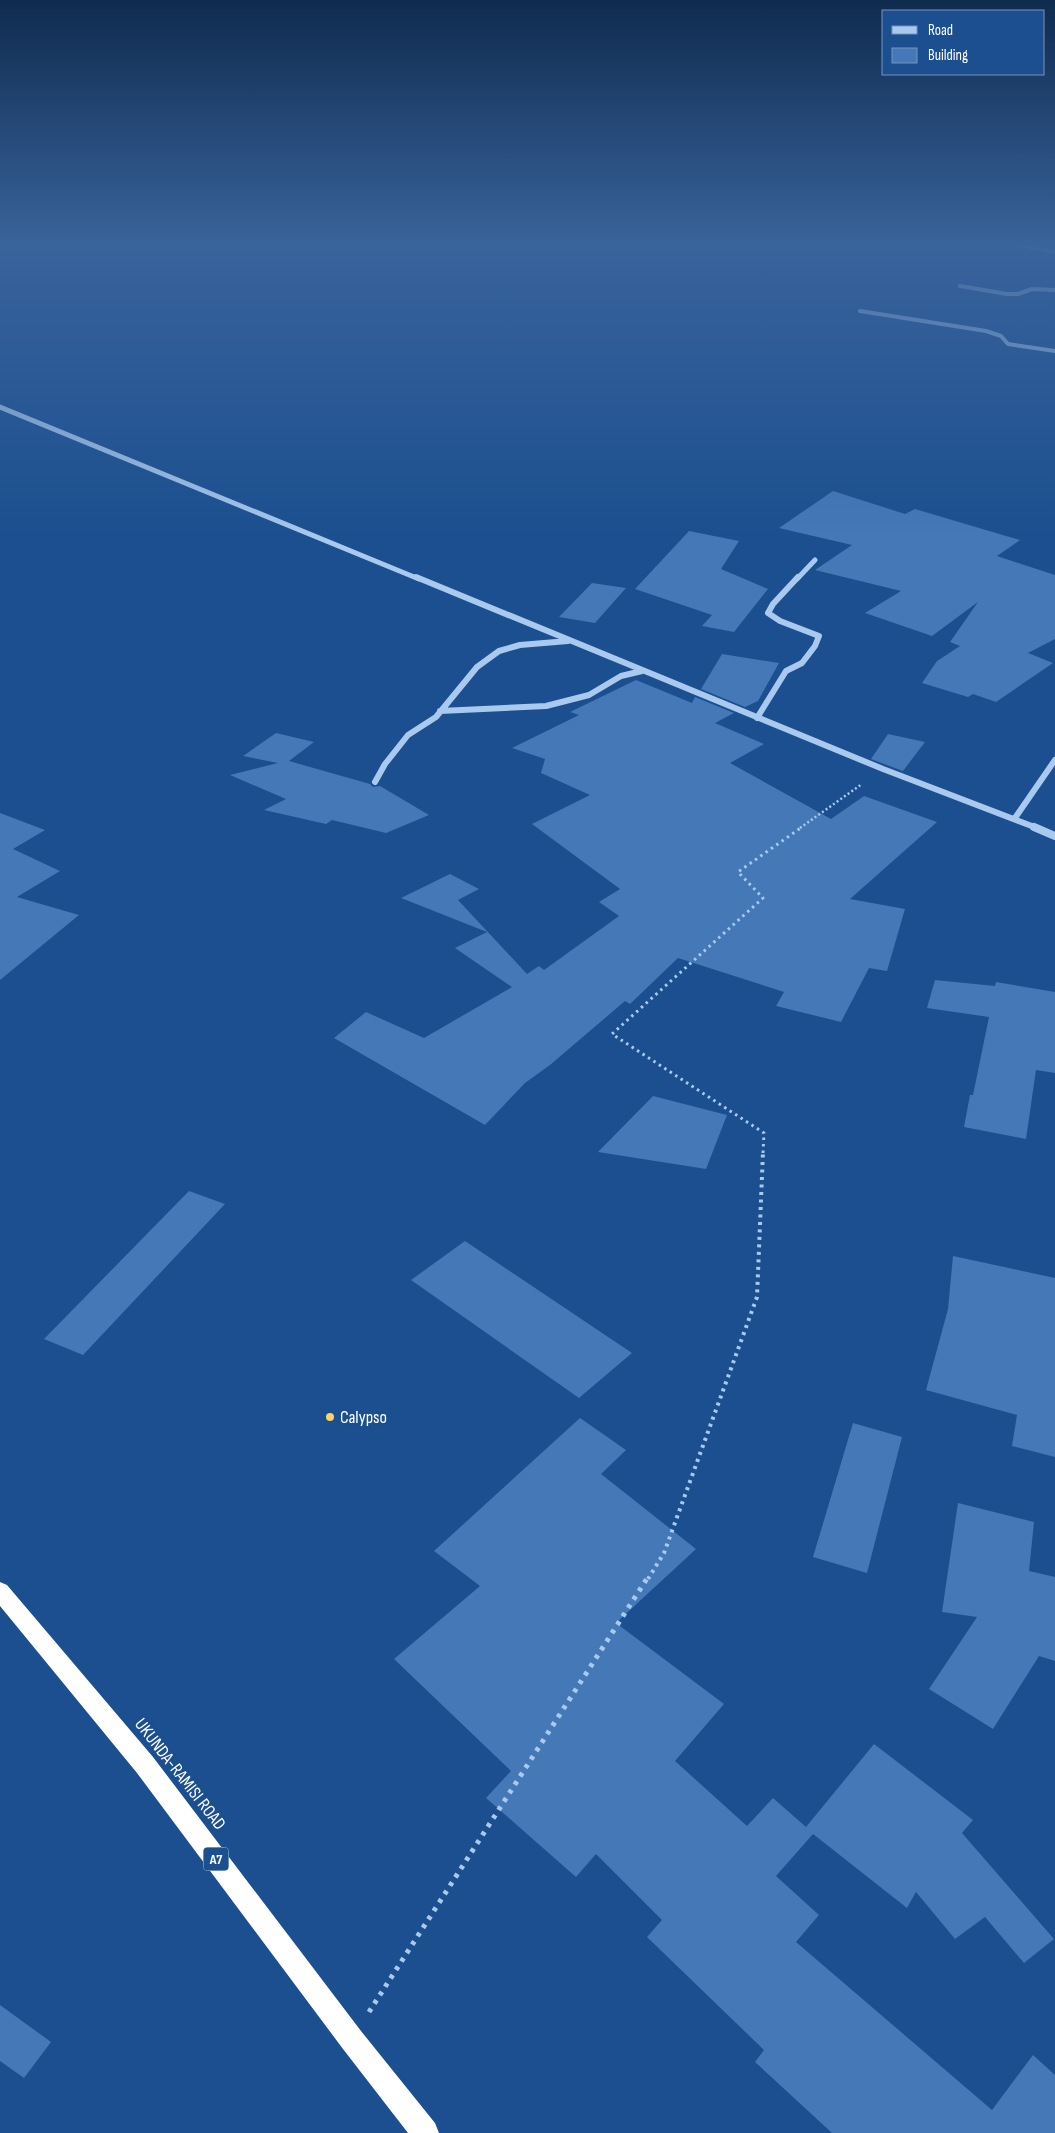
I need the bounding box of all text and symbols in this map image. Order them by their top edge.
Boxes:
legend [882,10,1045,75]
text: Road [928,21,953,40]
text: Building [928,46,968,65]
place label: Calypso [340,1407,387,1428]
marker: Calypso [324,1411,336,1423]
street label: UKUNDA-RAMISI ROAD [130,1714,230,1834]
road number: A7 [204,1848,228,1870]

